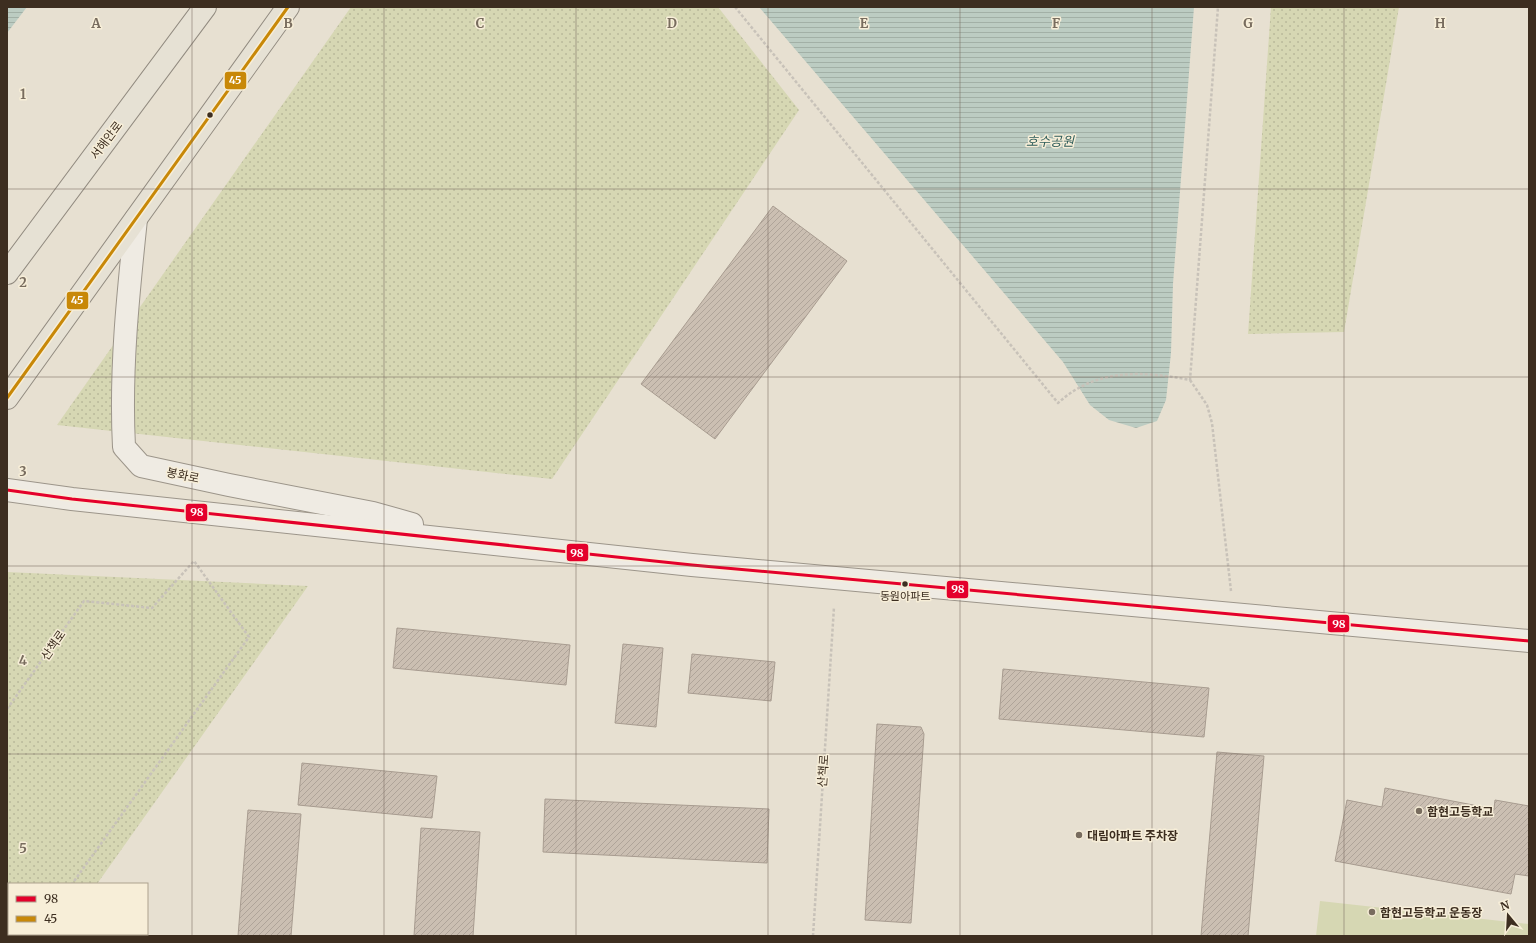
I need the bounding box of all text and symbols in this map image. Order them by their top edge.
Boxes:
text: A [90,15,101,32]
text: B [283,15,293,32]
text: C [476,15,485,32]
text: D [667,15,677,32]
text: E [860,15,869,32]
text: F [1052,15,1060,32]
text: G [1243,15,1253,32]
text: H [1435,15,1446,32]
line badge: 45 [224,71,247,90]
text: 45 [229,73,241,87]
text: 1 [20,86,26,103]
unlabelled marker [205,110,215,120]
street label: 서해안로 [87,118,125,162]
water label: 호수공원 [1026,133,1075,150]
text: 2 [19,274,27,291]
line badge: 45 [66,291,89,310]
text: 45 [71,293,83,307]
text: 3 [19,463,27,480]
street label: 봉화로 [165,464,201,486]
line badge: 98 [185,503,208,522]
text: 98 [190,505,204,519]
line badge: 98 [566,543,589,562]
text: 98 [570,546,584,560]
marker: 동원아파트 [900,579,910,589]
line badge: 98 [946,580,969,599]
text: 98 [951,582,965,596]
place label: 동원아파트 [880,589,930,603]
line badge: 98 [1327,614,1350,633]
text: 98 [1332,617,1346,631]
street label: 산책로 [37,627,69,663]
text: 4 [19,652,28,669]
street label: 산책로 [814,754,832,788]
place label: 함현고등학교 [1427,804,1493,819]
marker: 함현고등학교 [1414,806,1424,816]
place label: 대림아파트 주차장 [1087,828,1178,843]
marker: 대림아파트 주차장 [1074,830,1084,840]
text: 5 [19,840,27,857]
legend [8,883,148,935]
text: 98 [44,891,58,906]
north arrow [1488,895,1528,935]
text: N [1499,897,1511,913]
place label: 함현고등학교 운동장 [1380,905,1482,920]
marker: 함현고등학교 운동장 [1367,907,1377,917]
text: 45 [44,911,57,926]

